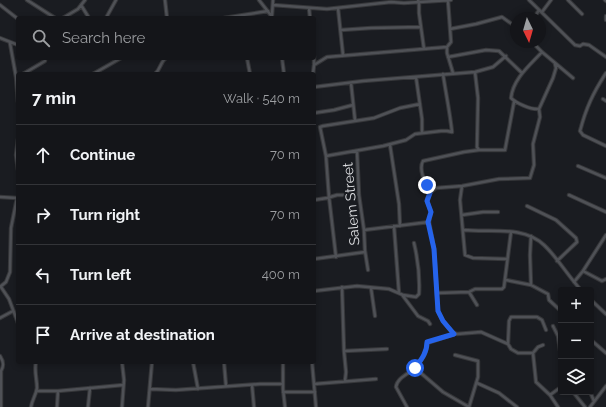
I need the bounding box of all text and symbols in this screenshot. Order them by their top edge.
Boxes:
north arrow [510,12,546,48]
search box [16,16,316,60]
icon: search [30,27,52,49]
text: Search here [62,29,145,47]
text: 7 min [32,88,76,108]
text: Walk · 540 m [223,91,300,106]
icon: ahead [32,144,54,166]
text: Continue [70,146,135,164]
text: 70 m [270,147,300,162]
street label: Salem Street [339,161,363,246]
route end [418,176,436,194]
icon: right [32,204,54,226]
text: Turn right [70,206,140,224]
text: 70 m [270,207,300,222]
icon: left [32,264,54,286]
text: Turn left [70,266,131,284]
text: 400 m [262,267,300,282]
map controls [558,287,594,395]
button: + [558,287,594,323]
button: − [558,323,594,359]
icon: arrive [32,324,54,346]
text: Arrive at destination [70,326,215,344]
route start [406,359,424,377]
button: layers [558,359,594,395]

